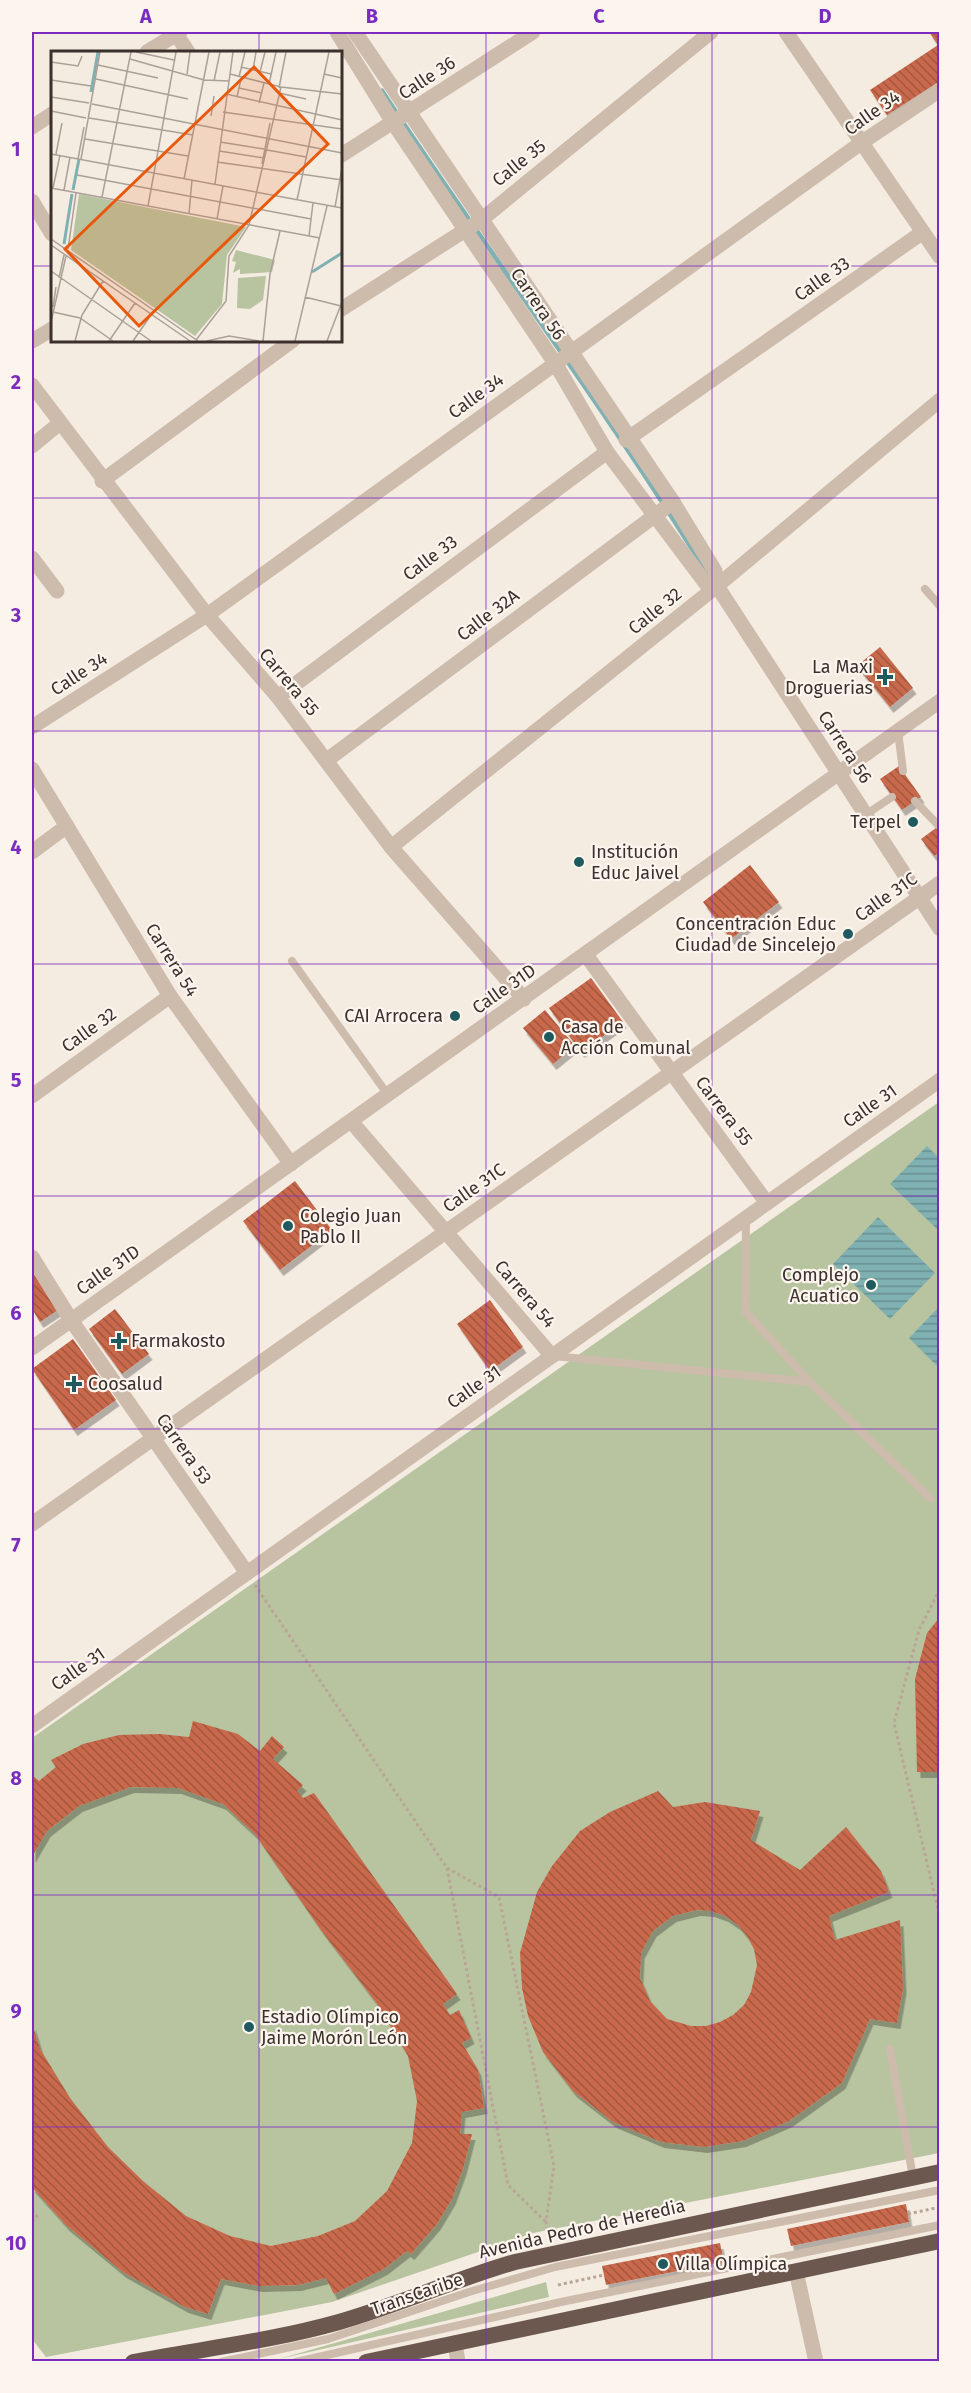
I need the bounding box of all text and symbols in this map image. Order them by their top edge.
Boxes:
text: A [139,4,153,28]
text: B [366,4,378,28]
text: C [593,4,605,28]
text: D [818,4,832,28]
inset map [51,51,342,342]
street label: Calle 36 [395,52,459,104]
street label: Calle 34 [840,86,904,140]
street label: Calle 35 [488,135,550,191]
text: 1 [11,137,21,161]
street label: Calle 33 [790,252,854,306]
street label: Carrera 56 [506,264,570,344]
street label: Calle 34 [444,368,508,423]
text: 2 [11,370,21,394]
street label: Calle 33 [398,530,462,586]
street label: Calle 32 [624,583,686,639]
street label: Calle 32A [452,584,524,646]
text: 3 [10,603,21,627]
street label: Carrera 55 [254,644,324,720]
street label: Calle 34 [47,647,112,700]
place label: La Maxi Droguerias [785,656,873,699]
marker: La Maxi Droguerias [878,670,892,684]
street label: Carrera 56 [813,706,877,788]
place label: Terpel [850,811,901,833]
marker: Terpel [906,815,920,829]
text: 4 [10,835,22,859]
place label: Institución Educ Jaivel [591,841,679,884]
marker: Institución Educ Jaivel [572,855,586,869]
street label: Calle 31C [851,868,921,926]
place label: Concentración Educ Ciudad de Sincelejo [675,913,836,956]
street label: Carrera 54 [141,919,203,1001]
marker: Concentración Educ Ciudad de Sincelejo [841,927,855,941]
street label: Calle 31D [468,959,540,1019]
street label: Calle 32 [57,1003,121,1057]
place label: CAI Arrocera [344,1005,443,1027]
marker: CAI Arrocera [448,1009,462,1023]
place label: Casa de Acción Comunal [561,1016,691,1059]
marker: Casa de Acción Comunal [542,1030,556,1044]
text: 5 [11,1068,22,1092]
street label: Carrera 55 [691,1072,757,1150]
street label: Calle 31 [839,1080,901,1132]
street label: Calle 31C [439,1159,509,1217]
place label: Colegio Juan Pablo II [300,1205,401,1248]
marker: Colegio Juan Pablo II [281,1219,295,1233]
street label: Calle 31D [72,1240,144,1300]
street label: Carrera 54 [490,1256,561,1333]
place label: Complejo Acuatico [782,1264,859,1307]
marker: Complejo Acuatico [864,1278,878,1292]
text: 6 [10,1301,22,1325]
place label: Farmakosto [131,1330,225,1352]
marker: Farmakosto [112,1334,126,1348]
street label: Calle 31 [443,1361,505,1413]
place label: Coosalud [88,1373,163,1395]
marker: Coosalud [65,1375,83,1393]
street label: Carrera 53 [152,1409,216,1489]
text: 7 [11,1533,21,1557]
street label: Calle 31 [47,1643,109,1695]
text: 8 [10,1766,22,1790]
text: 9 [10,1999,22,2023]
place label: Estadio Olímpico Jaime Morón León [261,2006,408,2049]
marker: Estadio Olímpico Jaime Morón León [242,2020,256,2034]
street label: Avenida Pedro de Heredia [477,2195,687,2263]
text: 10 [6,2231,26,2255]
place label: Villa Olímpica [675,2253,787,2275]
marker: Villa Olímpica [656,2257,670,2271]
street label: TransCaribe [368,2268,466,2320]

